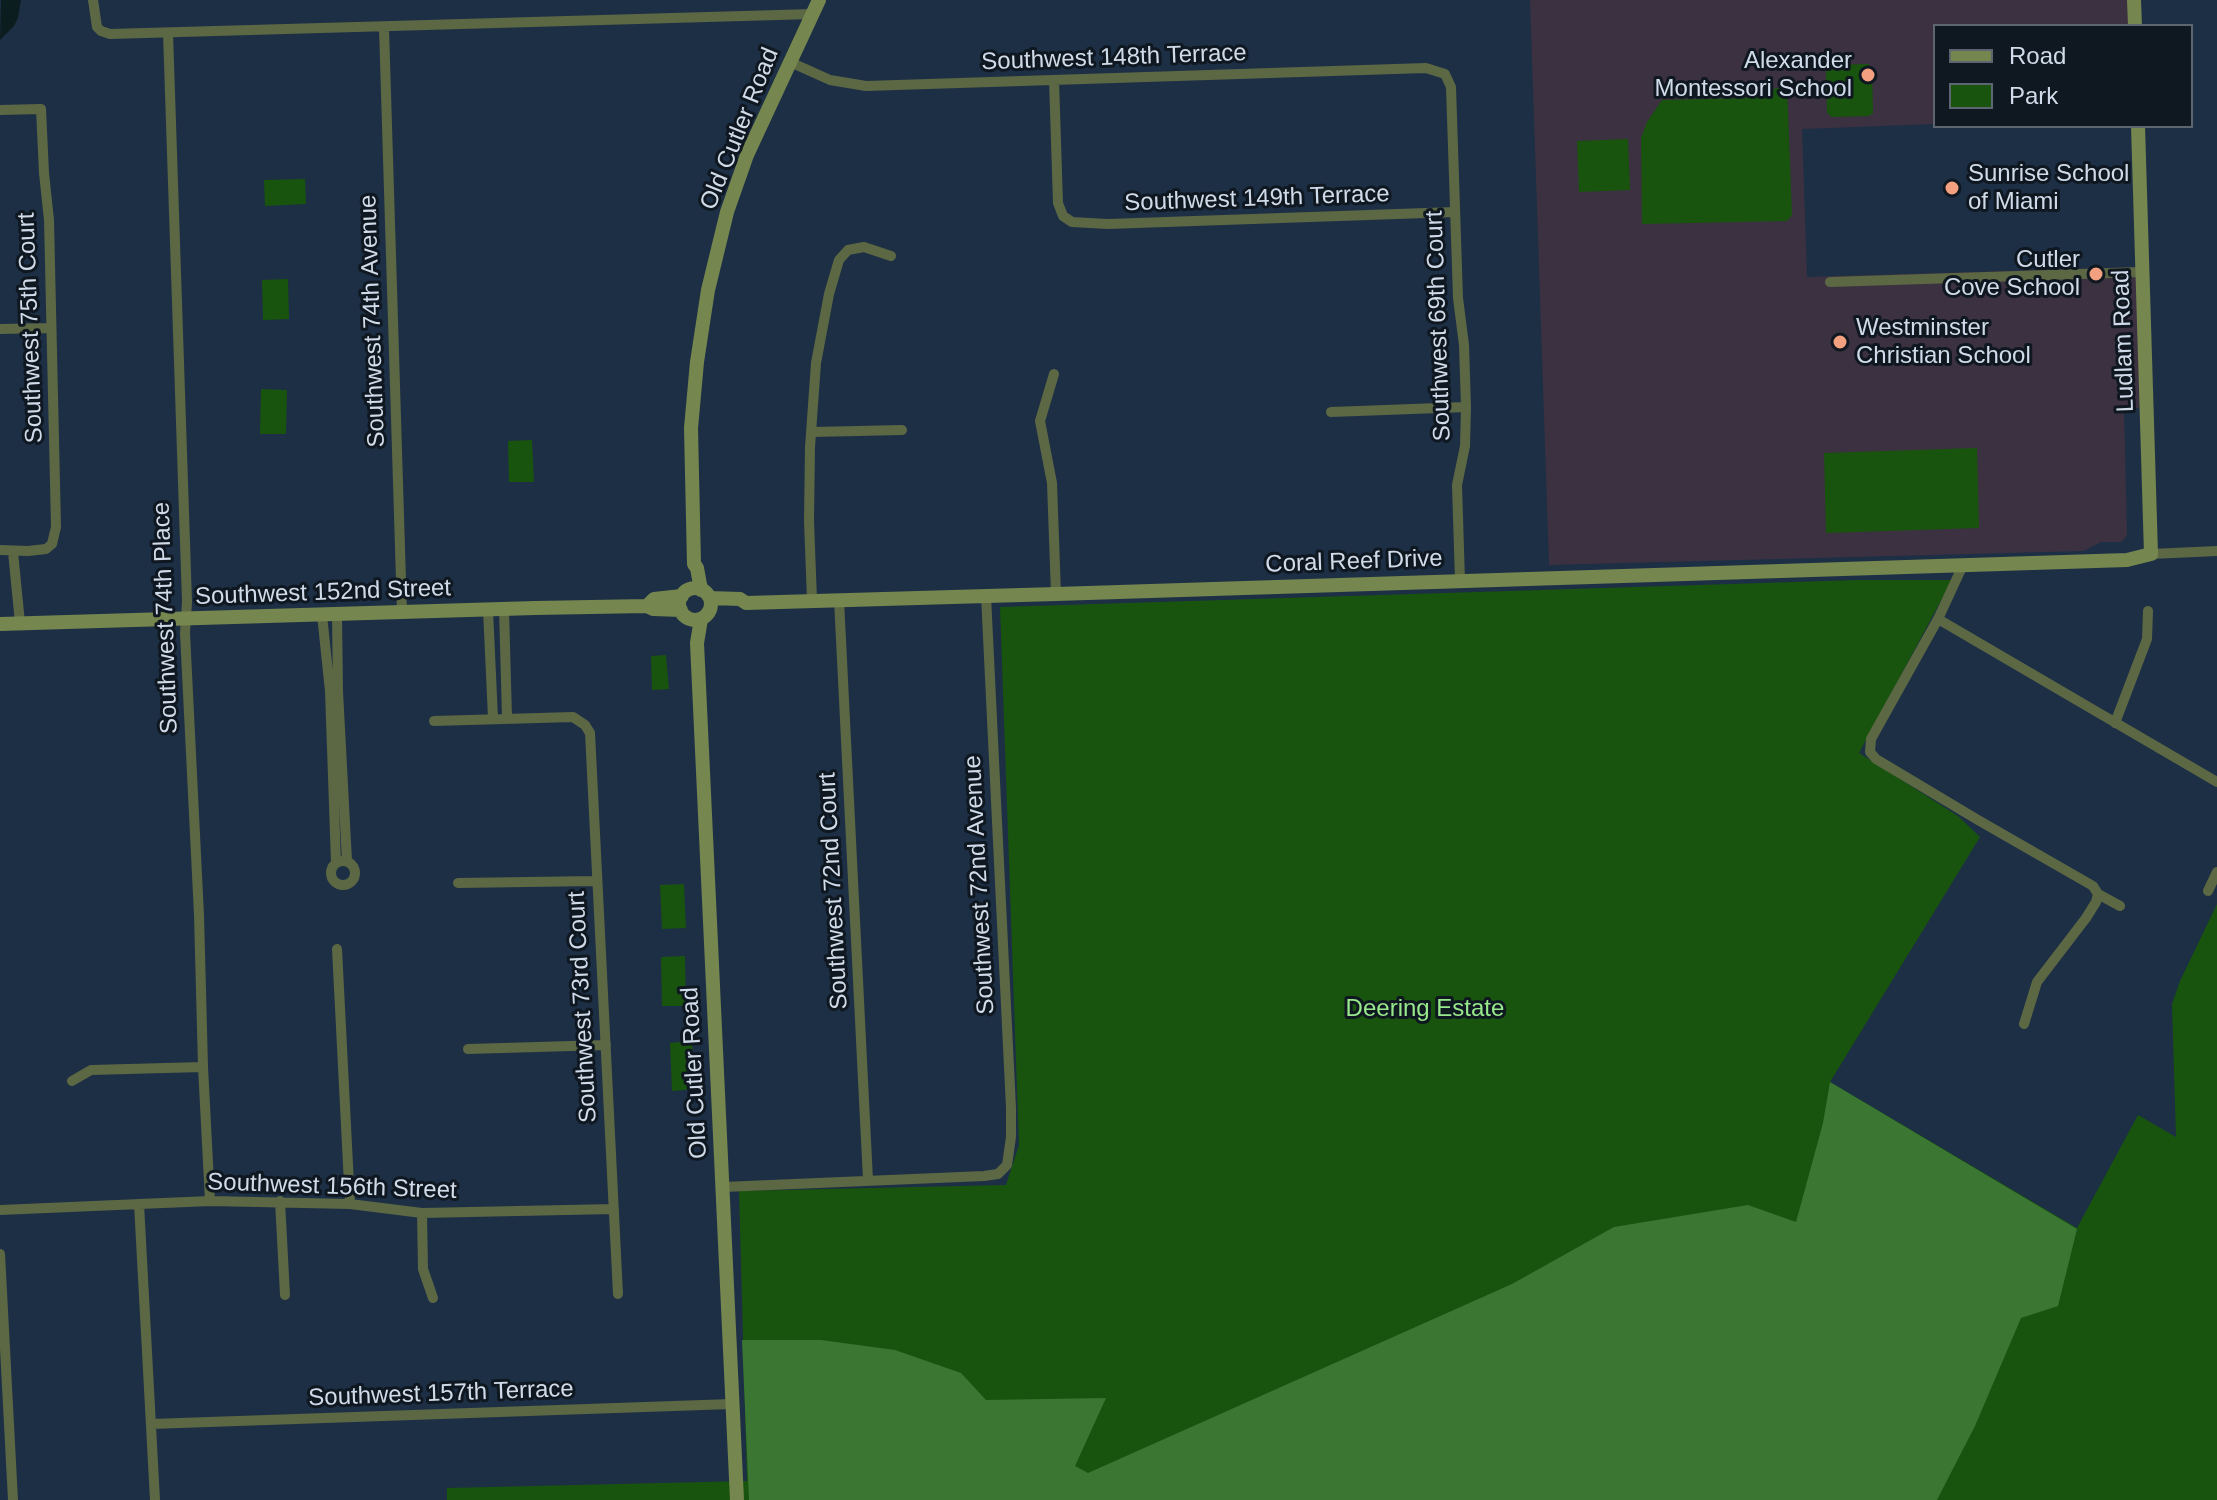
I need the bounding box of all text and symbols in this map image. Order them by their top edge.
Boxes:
legend [1933,24,2193,128]
street label: Southwest 148th Terrace [981,39,1247,77]
text: Road [2009,42,2066,69]
street label: Old Cutler Road [694,44,786,214]
place label: Alexander Montessori School [1655,47,1852,103]
marker: Alexander Montessori School [1859,66,1877,84]
text: Park [2009,82,2058,109]
place label: Sunrise School of Miami [1968,160,2129,216]
marker: Sunrise School of Miami [1943,179,1961,197]
street label: Southwest 149th Terrace [1124,180,1390,218]
street label: Southwest 74th Avenue [354,194,392,448]
street label: Southwest 69th Court [1421,210,1457,442]
street label: Southwest 75th Court [13,212,49,444]
place label: Cutler Cove School [1944,246,2080,302]
marker: Cutler Cove School [2087,265,2105,283]
street label: Ludlam Road [2107,269,2141,413]
place label: Westminster Christian School [1856,314,2031,370]
marker: Westminster Christian School [1831,333,1849,351]
street label: Southwest 74th Place [148,501,184,735]
street label: Coral Reef Drive [1265,545,1443,579]
street label: Southwest 152nd Street [194,574,452,612]
street label: Southwest 72nd Avenue [959,755,1001,1015]
street label: Southwest 72nd Court [813,772,855,1010]
street label: Southwest 73rd Court [563,890,603,1124]
street label: Old Cutler Road [676,986,714,1160]
park label: Deering Estate [1346,995,1504,1023]
street label: Southwest 156th Street [207,1168,457,1206]
street label: Southwest 157th Terrace [308,1375,574,1413]

